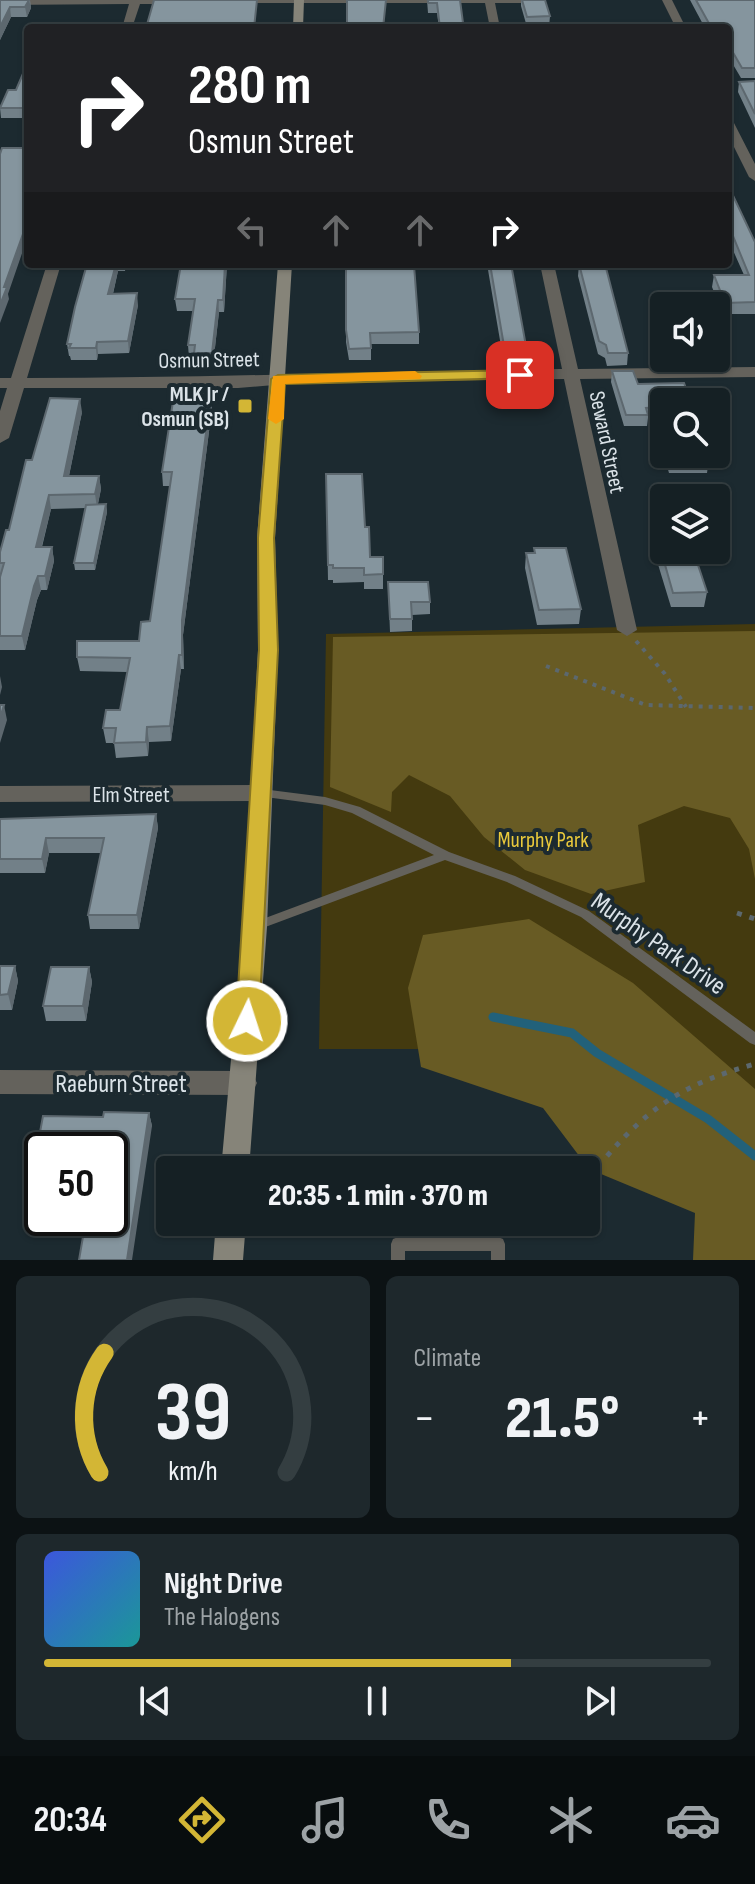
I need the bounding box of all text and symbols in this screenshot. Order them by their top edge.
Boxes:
text: 280 m [188,53,311,120]
icon: right [56,56,160,160]
text: Osmun Street [188,121,354,164]
icon: left [230,208,274,252]
icon: ahead [314,208,358,252]
icon: ahead [398,208,442,252]
icon: right [482,208,526,252]
map controls [650,292,730,564]
button: sound [650,292,730,372]
pin [486,341,554,409]
street label: Osmun Street [158,346,260,375]
icon: arrive [498,353,542,397]
place label: MLK Jr / Osmun (SB) [141,381,230,433]
button: search [650,388,730,468]
street label: Seward Street [583,389,631,496]
marker: MLK Jr / Osmun (SB) [236,397,254,415]
button: layers [650,484,730,564]
street label: Elm Street [92,782,170,809]
park label: Murphy Park [497,827,589,854]
street label: Murphy Park Drive [585,886,731,1002]
position arrow [205,979,289,1063]
street label: Raeburn Street [55,1069,187,1100]
speed limit sign: 50 [24,1132,128,1236]
text: 20:35 · 1 min · 370 m [268,1178,488,1214]
text: Climate [414,1343,481,1374]
text: 39 [154,1364,231,1464]
text: 21.5° [505,1383,619,1455]
text: − [414,1392,435,1445]
text: + [689,1392,711,1445]
text: km/h [168,1454,217,1489]
text: Night Drive [164,1566,283,1602]
text: The Halogens [164,1602,280,1633]
icon: previous [133,1679,177,1723]
icon: pause [355,1679,399,1723]
icon: next [578,1679,622,1723]
icon: directions [174,1792,230,1848]
icon: music [297,1792,353,1848]
icon: phone [420,1792,476,1848]
icon: climate [543,1792,599,1848]
icon: car [665,1792,721,1848]
text: 20:34 [33,1799,107,1842]

